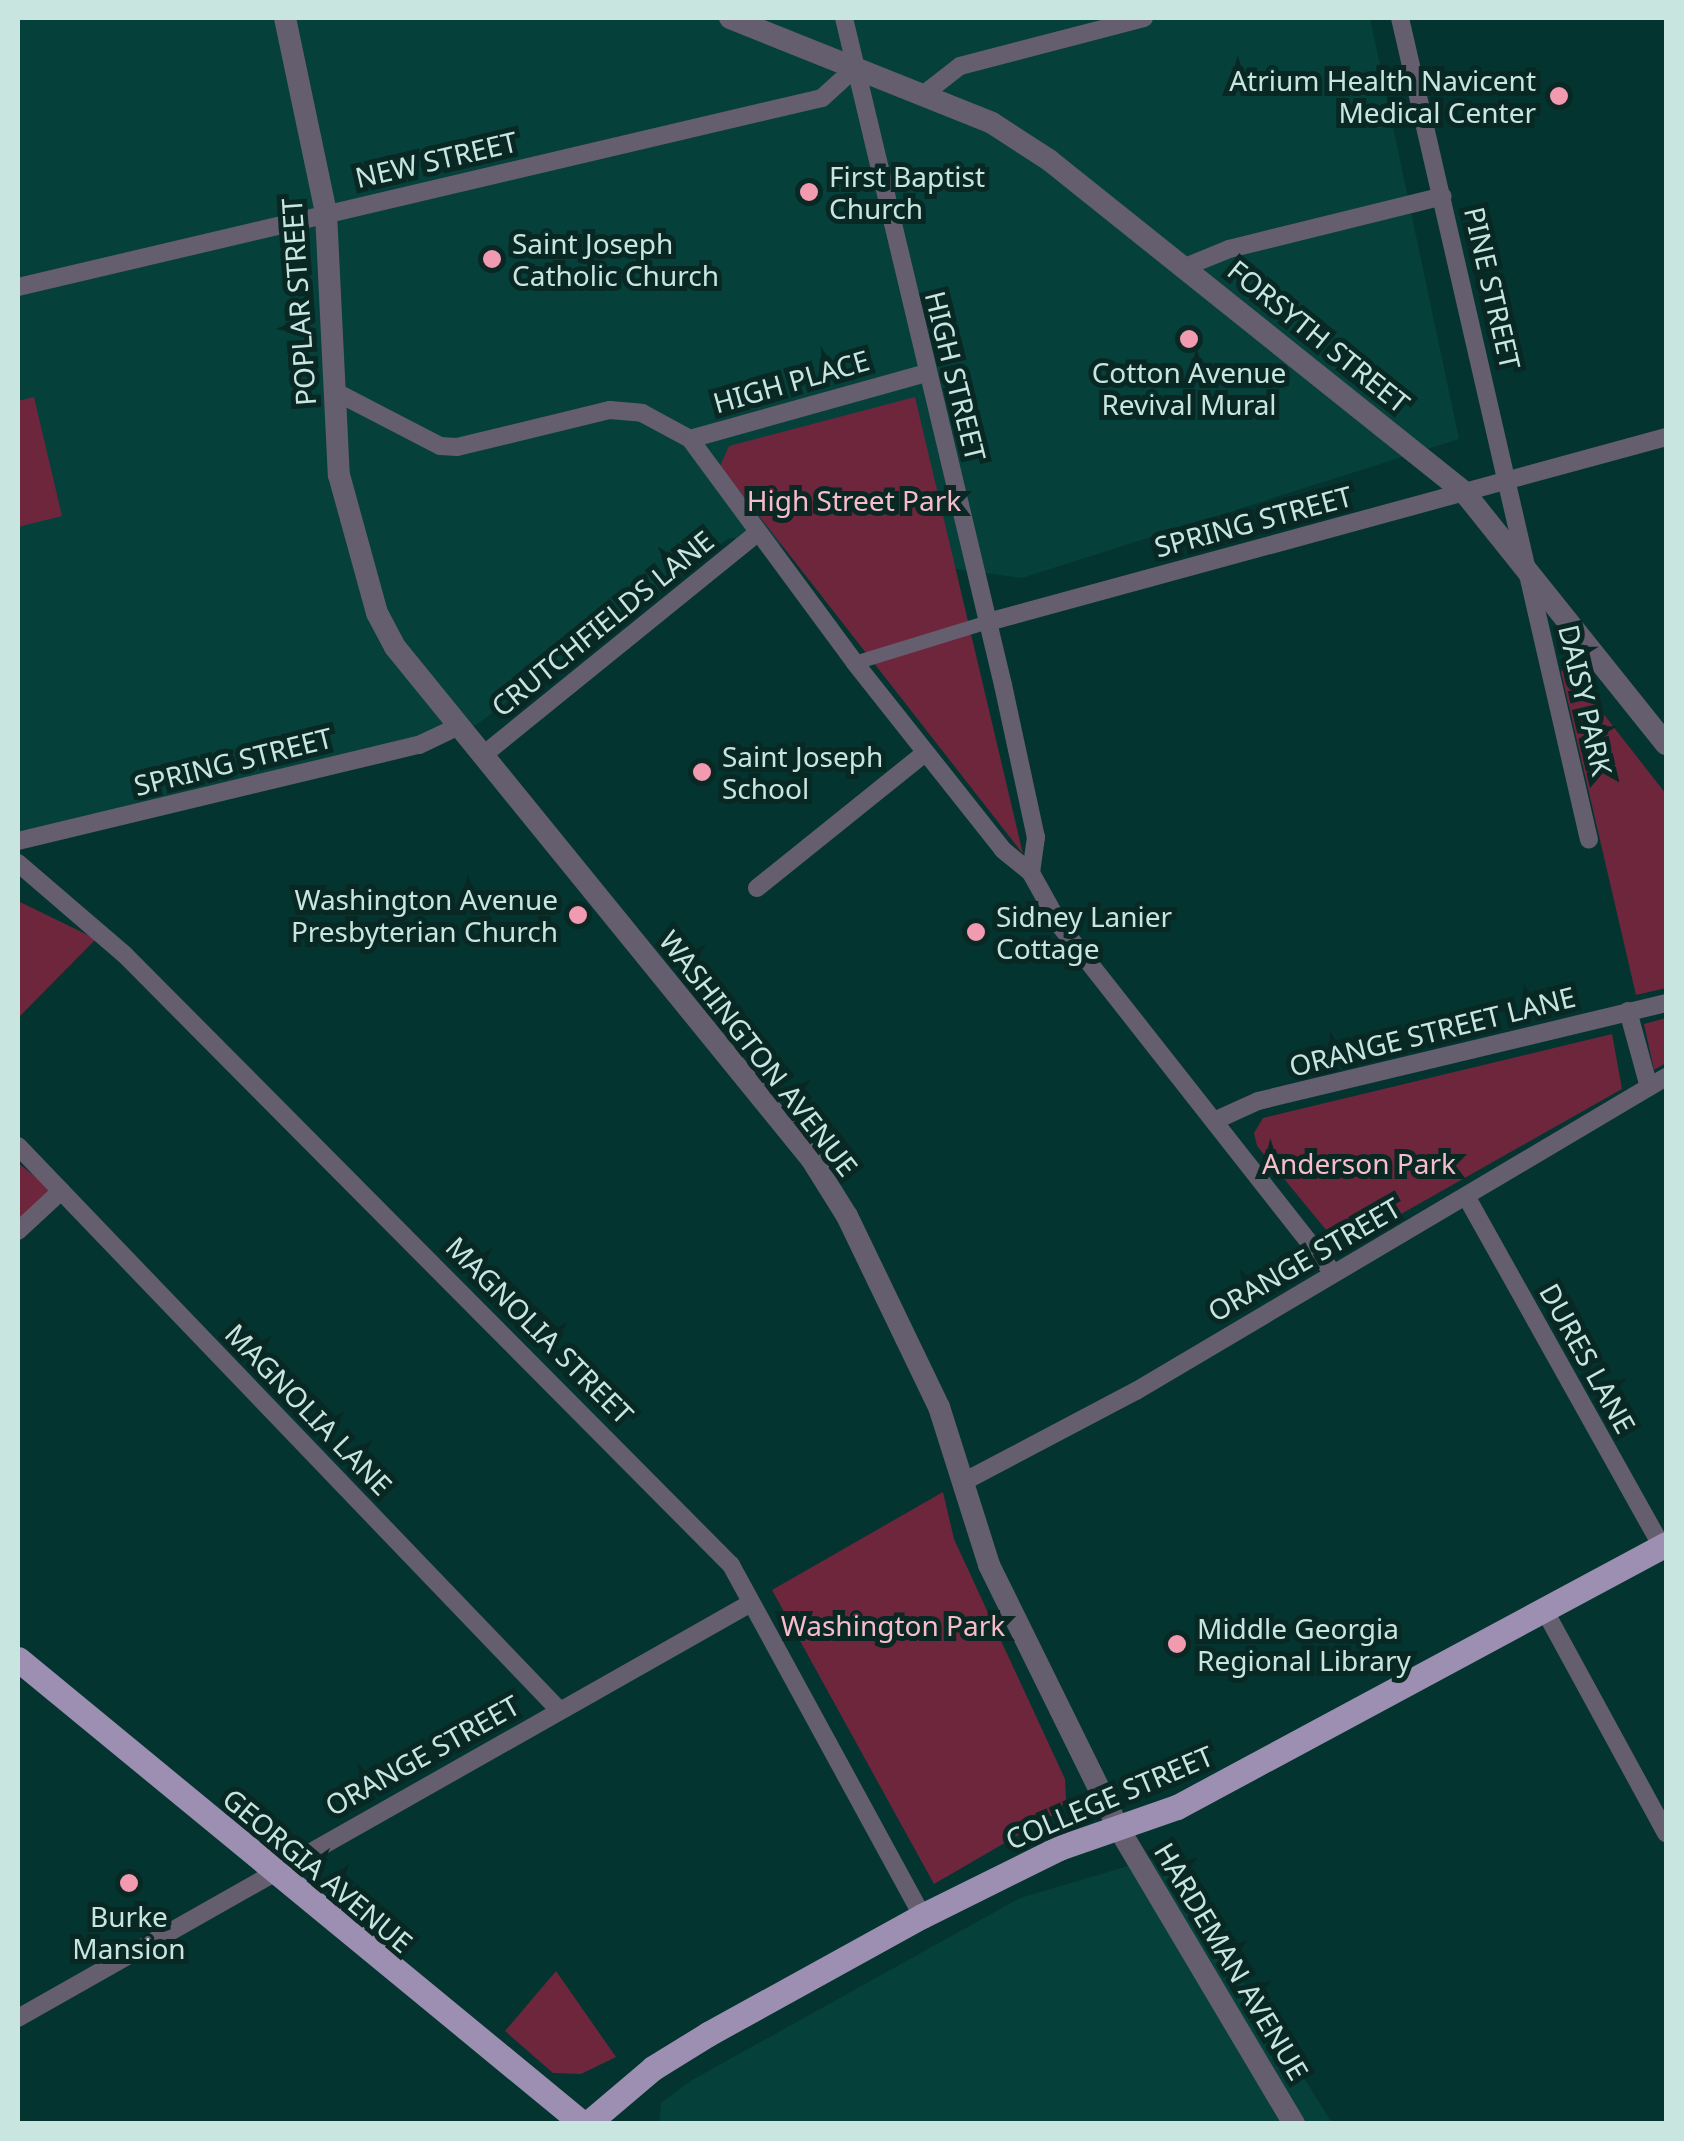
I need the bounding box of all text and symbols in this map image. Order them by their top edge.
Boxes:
place label: Atrium Health Navicent Medical Center [1229,63,1536,129]
marker: Atrium Health Navicent Medical Center [1546,83,1572,109]
street label: NEW STREET [352,124,520,194]
place label: First Baptist Church [829,159,985,225]
marker: First Baptist Church [798,181,820,203]
street label: POPLAR STREET [274,197,322,407]
street label: PINE STREET [1458,204,1528,372]
place label: Saint Joseph Catholic Church [512,226,719,292]
marker: Saint Joseph Catholic Church [481,248,503,270]
street label: FORSYTH STREET [1222,253,1416,419]
street label: HIGH STREET [919,288,993,464]
marker: Cotton Avenue Revival Mural [1178,328,1200,350]
street label: HIGH PLACE [709,343,873,419]
place label: Cotton Avenue Revival Mural [1092,355,1286,421]
street label: SPRING STREET [1151,478,1355,564]
park label: High Street Park [747,483,961,517]
street label: CRUTCHFIELDS LANE [484,523,720,723]
street label: DAISY PARK [1552,621,1620,779]
street label: SPRING STREET [130,720,336,802]
place label: Saint Joseph School [722,739,883,805]
marker: Saint Joseph School [691,761,713,783]
place label: Washington Avenue Presbyterian Church [291,882,558,948]
place label: Sidney Lanier Cottage [996,899,1172,965]
marker: Washington Avenue Presbyterian Church [567,904,589,926]
marker: Sidney Lanier Cottage [965,921,987,943]
street label: WASHINGTON AVENUE [653,924,865,1182]
street label: ORANGE STREET LANE [1286,979,1578,1083]
park label: Anderson Park [1262,1146,1456,1180]
street label: ORANGE STREET [1202,1190,1406,1328]
street label: MAGNOLIA STREET [440,1230,640,1430]
street label: DURES LANE [1533,1277,1643,1439]
street label: MAGNOLIA LANE [219,1316,399,1502]
park label: Washington Park [781,1608,1005,1642]
place label: Middle Georgia Regional Library [1197,1611,1411,1677]
marker: Middle Georgia Regional Library [1166,1633,1188,1655]
street label: ORANGE STREET [319,1688,525,1822]
street label: COLLEGE STREET [1000,1738,1218,1856]
street label: GEORGIA AVENUE [217,1781,419,1959]
street label: HARDEMAN AVENUE [1148,1836,1316,2086]
marker: Burke Mansion [118,1872,140,1894]
place label: Burke Mansion [72,1899,186,1965]

